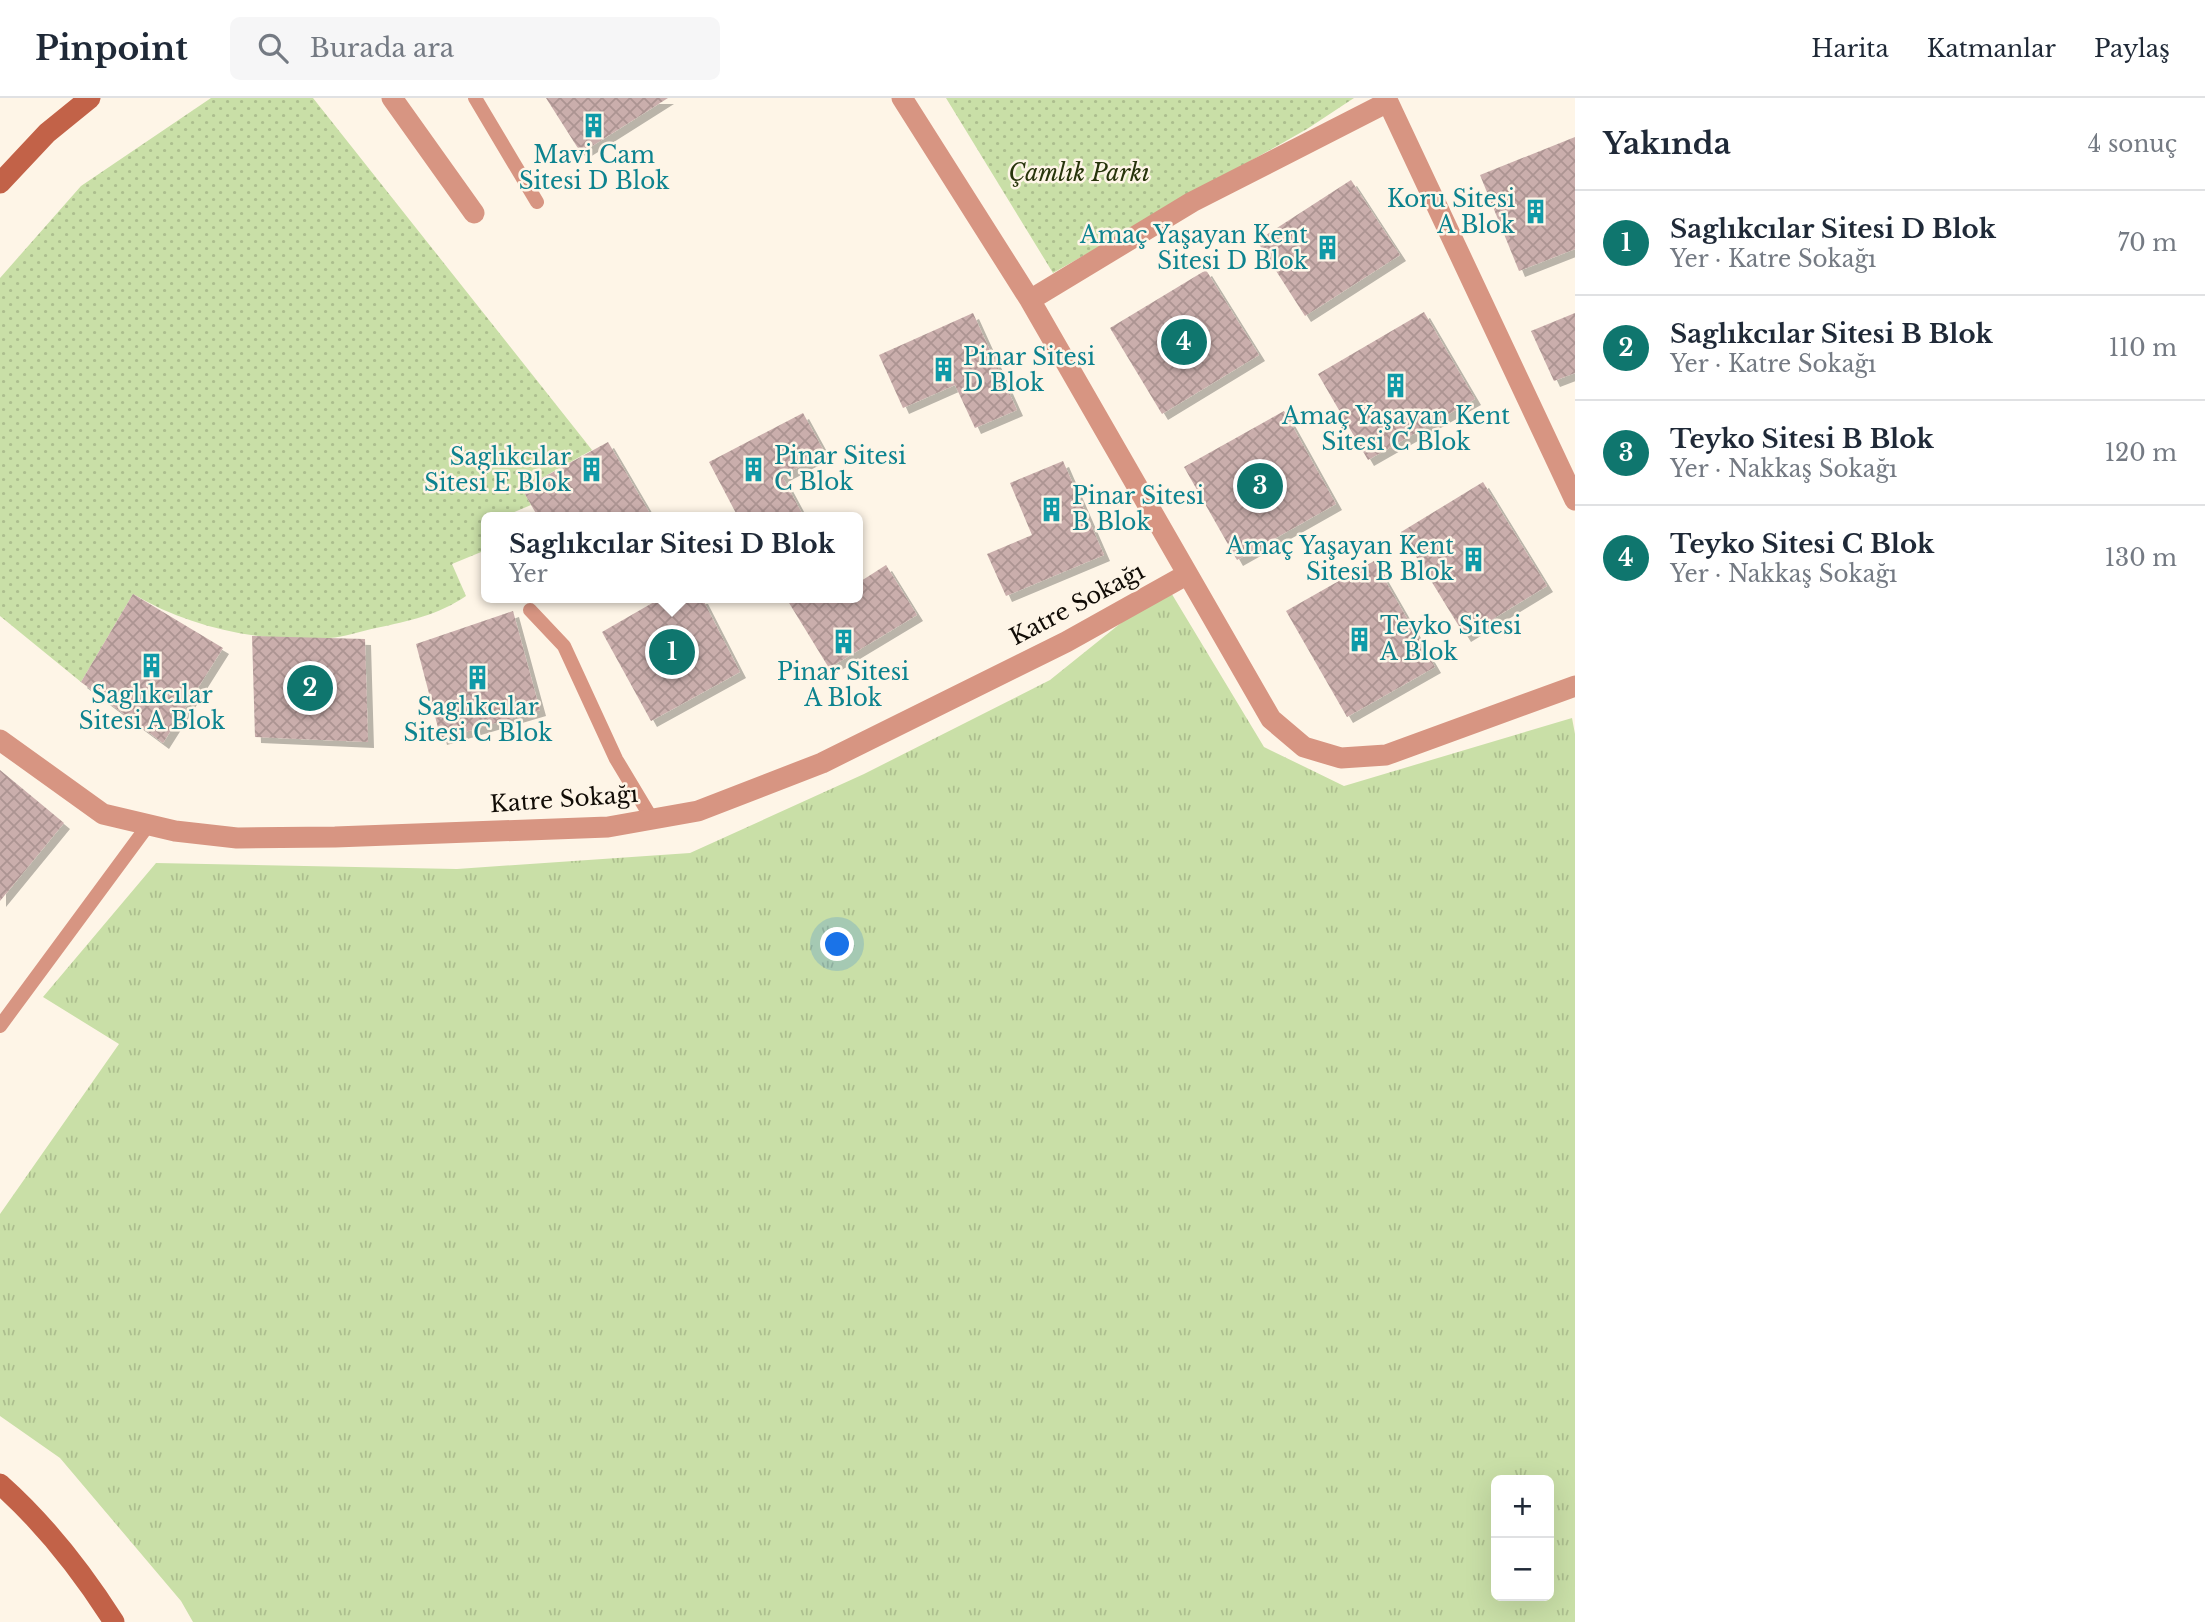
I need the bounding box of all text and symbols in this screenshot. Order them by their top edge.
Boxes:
search box [230,17,720,80]
text: Pinpoint [35,28,188,69]
icon: search [254,29,292,67]
text: Burada ara [310,32,454,64]
text: Harita [1811,34,1889,63]
text: Katmanlar [1927,34,2056,63]
text: Paylaş [2094,34,2170,63]
building icon: Mavi Cam Sitesi D Blok [580,111,608,139]
text: Yakında [1603,125,1731,162]
text: 4 sonuç [2088,130,2177,158]
place label: Mavi Cam Sitesi D Blok [519,141,670,195]
park label: Çamlık Parkı [1008,159,1150,187]
place label: Koru Sitesi A Blok [1387,185,1516,239]
building icon: Koru Sitesi A Blok [1521,198,1549,226]
text: Saglıkcılar Sitesi D Blok [1670,213,1996,245]
place label: Amaç Yaşayan Kent Sitesi D Blok [1079,221,1309,275]
text: 1 [1621,229,1631,257]
text: 70 m [2118,229,2177,257]
building icon: Amaç Yaşayan Kent Sitesi D Blok [1314,234,1342,262]
text: Yer · Katre Sokağı [1670,245,1876,273]
pin: 4 [1161,316,1207,368]
text: Saglıkcılar Sitesi B Blok [1670,318,1993,350]
text: 2 [1619,334,1633,362]
text: 110 m [2109,334,2177,362]
place label: Pinar Sitesi D Blok [963,343,1095,397]
text: Yer · Katre Sokağı [1670,350,1876,378]
building icon: Pinar Sitesi D Blok [929,356,957,384]
building icon: Amaç Yaşayan Kent Sitesi C Blok [1382,372,1410,400]
place label: Amaç Yaşayan Kent Sitesi C Blok [1281,402,1510,456]
text: Teyko Sitesi B Blok [1670,423,1934,455]
text: 3 [1619,439,1633,467]
text: 120 m [2105,439,2177,467]
place label: Pinar Sitesi C Blok [774,442,906,496]
place label: Saglıkcılar Sitesi E Blok [424,443,572,497]
building icon: Pinar Sitesi C Blok [740,455,768,483]
text: Yer · Nakkaş Sokağı [1670,455,1897,483]
building icon: Saglıkcılar Sitesi E Blok [577,456,605,484]
pin: 3 [1237,460,1283,512]
place label: Pinar Sitesi B Blok [1072,482,1204,536]
building icon: Pinar Sitesi B Blok [1038,495,1066,523]
popup [481,512,863,603]
text: Saglıkcılar Sitesi D Blok [509,528,835,560]
text: Teyko Sitesi C Blok [1670,528,1934,560]
place label: Amaç Yaşayan Kent Sitesi B Blok [1225,532,1455,586]
text: 4 [1618,544,1634,572]
text: 130 m [2105,544,2177,572]
building icon: Amaç Yaşayan Kent Sitesi B Blok [1460,545,1488,573]
street label: Katre Sokağı [1005,557,1149,651]
text: Yer [509,560,548,588]
text: Yer · Nakkaş Sokağı [1670,560,1897,588]
place label: Teyko Sitesi A Blok [1379,612,1521,666]
building icon: Teyko Sitesi A Blok [1346,625,1374,653]
pin: 1 [649,626,695,678]
building icon: Pinar Sitesi A Blok [829,628,857,656]
building icon: Saglıkcılar Sitesi A Blok [138,651,166,679]
place label: Pinar Sitesi A Blok [777,658,909,712]
pin: 2 [287,662,333,714]
building icon: Saglıkcılar Sitesi C Blok [464,663,492,691]
place label: Saglıkcılar Sitesi A Blok [79,681,226,735]
place label: Saglıkcılar Sitesi C Blok [404,693,553,747]
street label: Katre Sokağı [489,780,639,818]
your location [820,927,854,961]
map controls [1491,1475,1554,1601]
button: + [1491,1475,1554,1538]
button: − [1491,1538,1554,1601]

